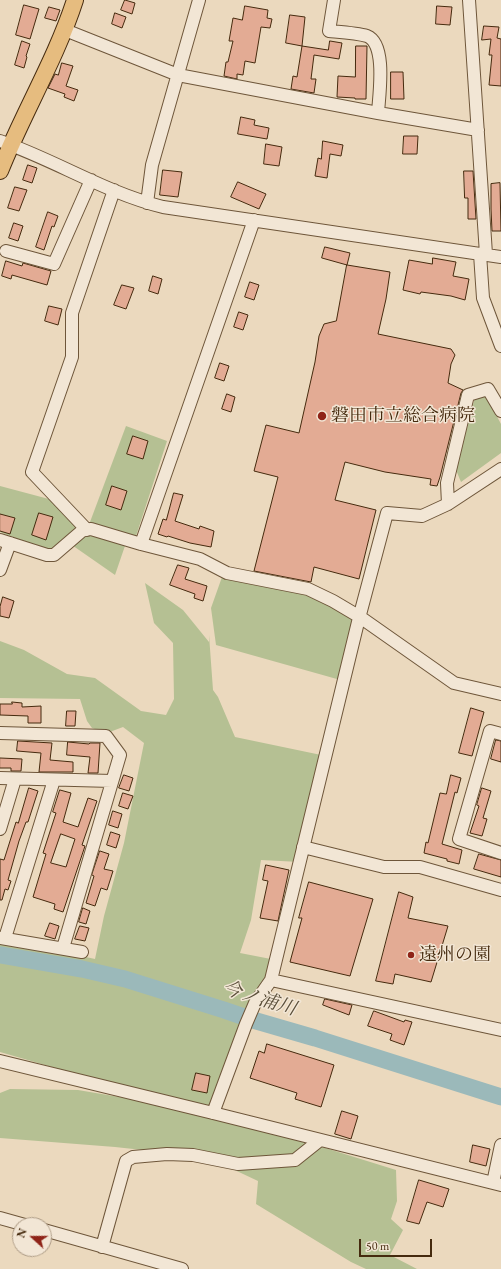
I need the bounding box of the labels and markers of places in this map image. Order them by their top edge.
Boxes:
place label: 磐田市立総合病院 [331,405,475,427]
marker: 磐田市立総合病院 [316,410,328,422]
place label: 遠州の園 [419,944,491,966]
marker: 遠州の園 [406,950,416,960]

